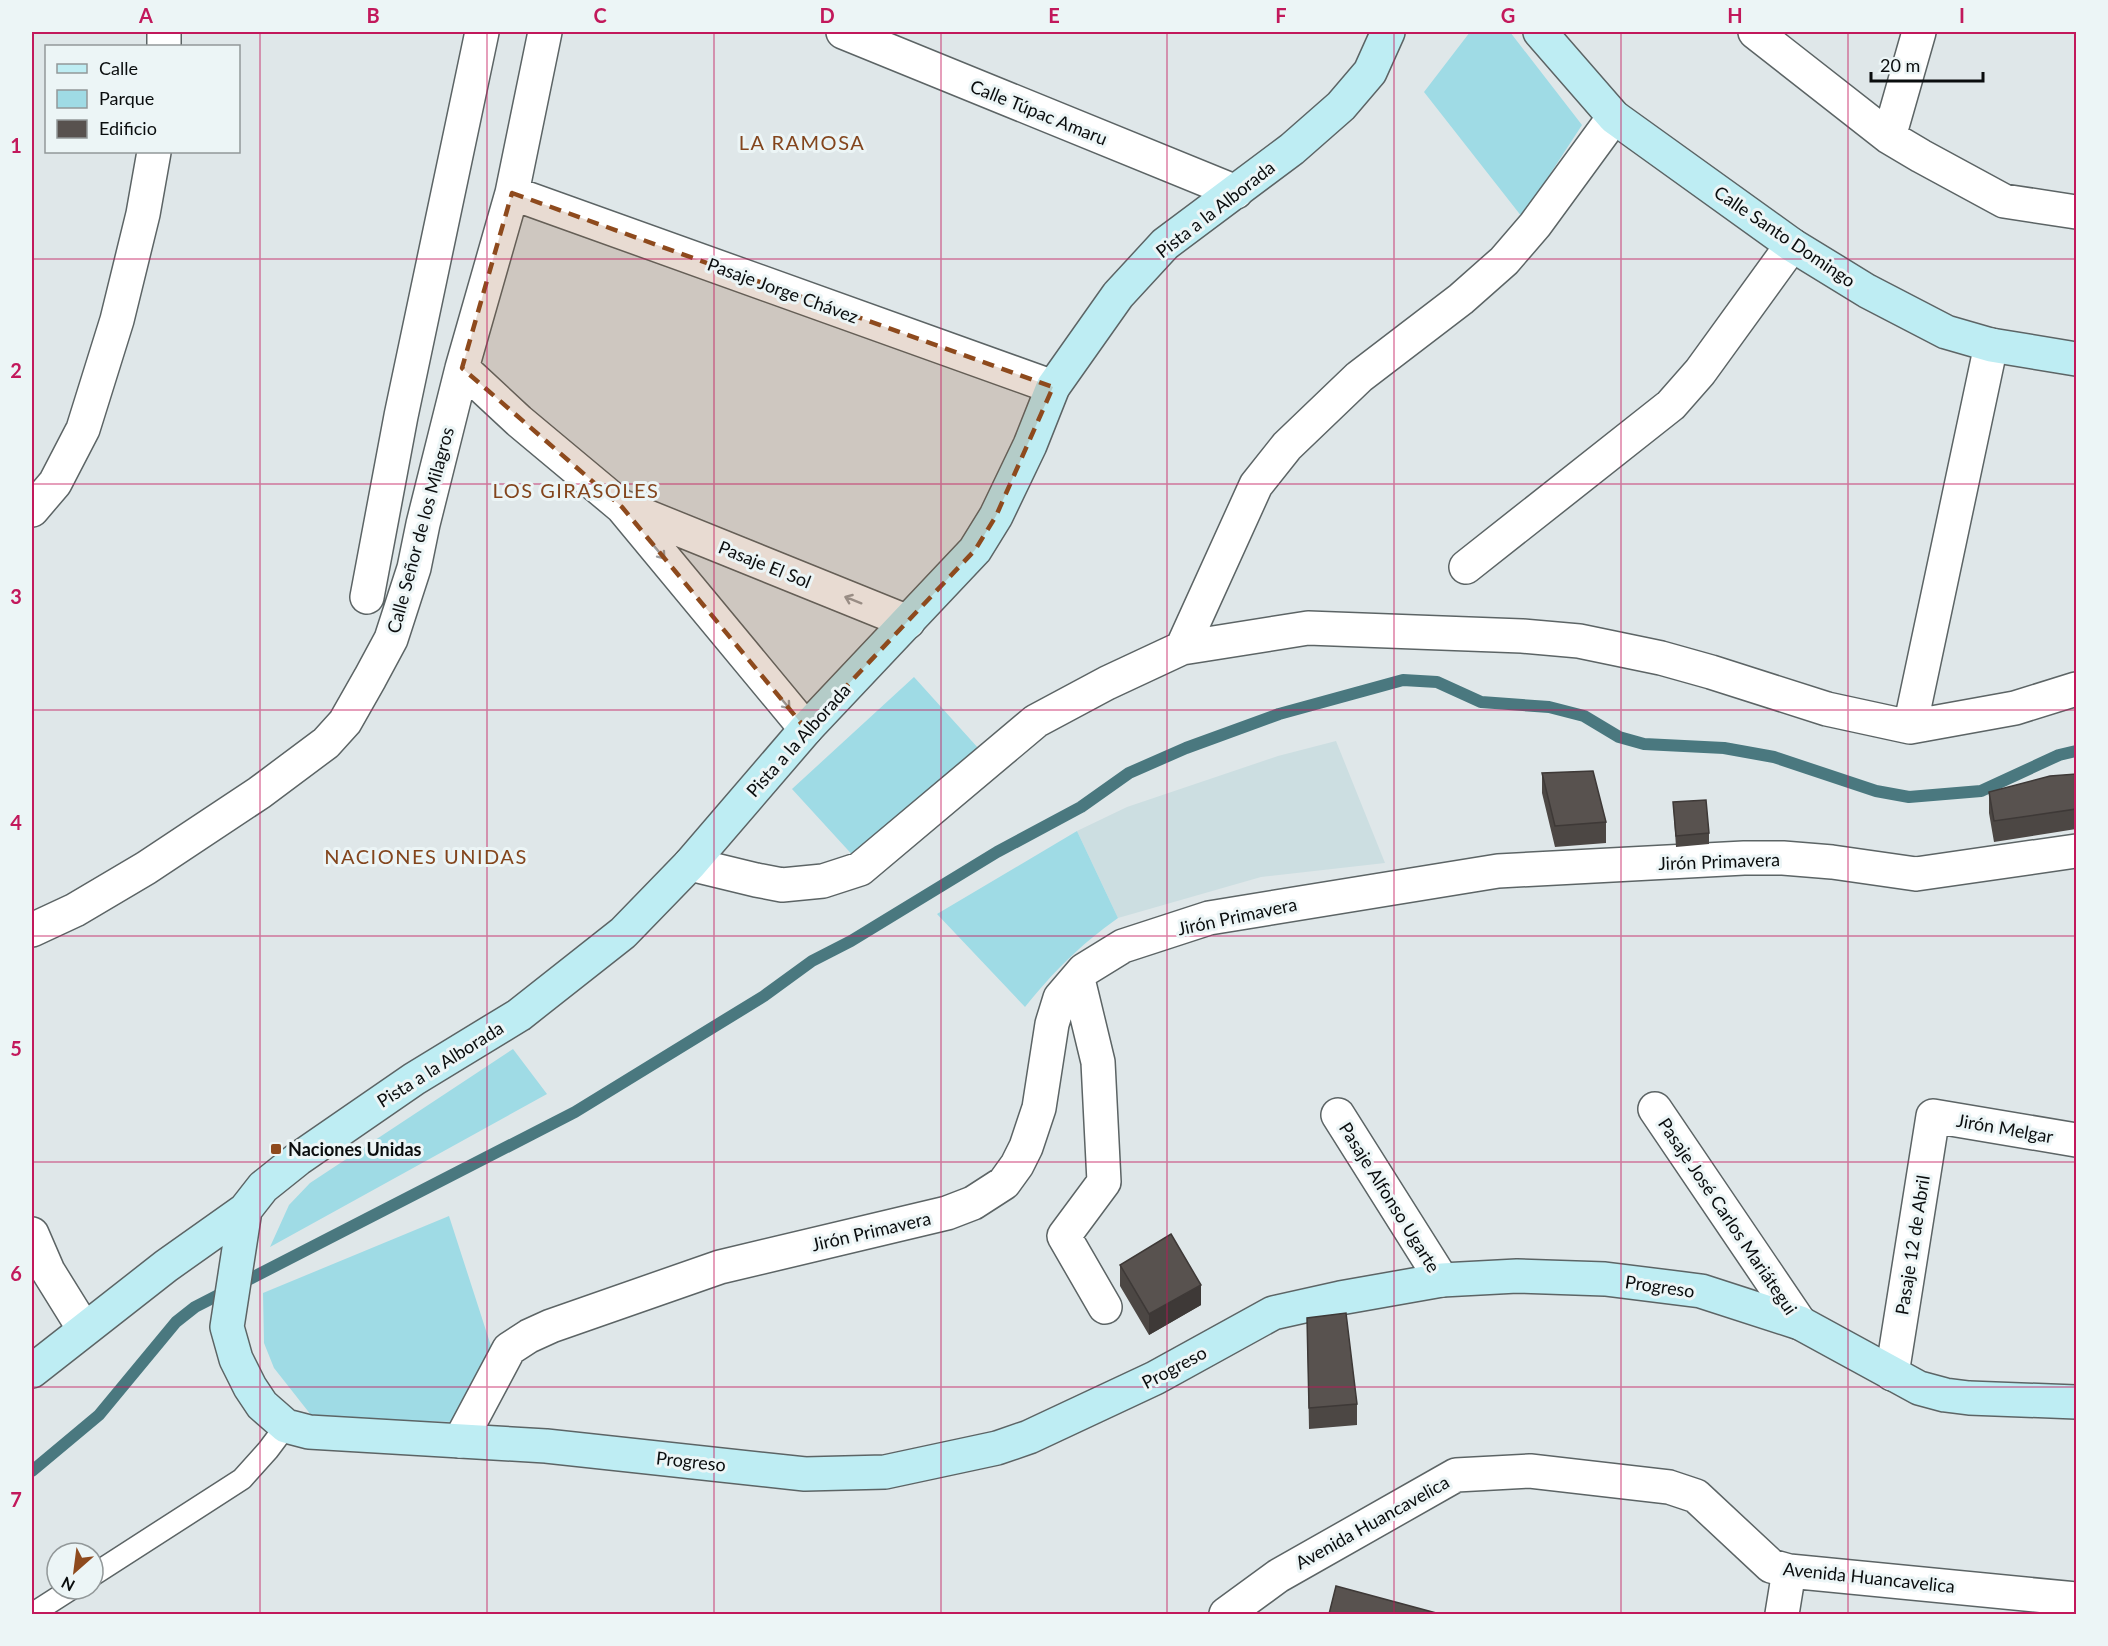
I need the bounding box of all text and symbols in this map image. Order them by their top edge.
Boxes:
text: A [138,3,153,27]
text: B [366,3,380,27]
text: C [593,3,607,27]
text: D [819,3,835,27]
text: E [1048,3,1060,27]
text: F [1275,3,1287,27]
text: G [1501,3,1515,27]
text: H [1727,3,1743,27]
text: I [1959,3,1965,27]
legend [45,45,240,153]
scale bar [1871,45,1984,83]
text: 20 m [1880,54,1920,76]
text: Calle [99,57,138,79]
street label: Calle Túpac Amaru [967,74,1111,150]
text: Parque [99,87,154,109]
text: Edificio [99,117,157,139]
district label: LA RAMOSA [739,130,865,154]
text: 1 [10,133,22,157]
street label: Pista a la Alborada [1151,156,1279,262]
street label: Calle Santo Domingo [1710,181,1860,291]
street label: Pasaje Jorge Chávez [705,253,861,327]
text: 2 [10,358,22,382]
street label: Calle Señor de los Milagros [382,424,458,635]
district label: LOS GIRASOLES [493,478,659,502]
street label: Pasaje El Sol [715,535,815,593]
one-way arrow [653,544,666,560]
text: 3 [10,584,22,608]
one-way arrow [845,594,863,605]
street label: Pista a la Alborada [741,679,855,801]
one-way arrow [777,694,790,710]
text: 4 [10,810,22,834]
district label: NACIONES UNIDAS [324,844,528,868]
street label: Jirón Primavera [1658,848,1780,874]
street label: Jirón Primavera [1175,893,1299,939]
street label: Pista a la Alborada [373,1016,507,1112]
text: 5 [10,1036,22,1060]
street label: Jirón Melgar [1955,1109,2056,1147]
street label: Pasaje José Carlos Mariátegui [1654,1113,1802,1319]
street label: Pasaje Alfonso Ugarte [1335,1118,1445,1276]
place label: Naciones Unidas [288,1138,422,1160]
marker: Naciones Unidas [269,1142,283,1156]
street label: Pasaje 12 de Abril [1890,1174,1934,1316]
street label: Jirón Primavera [809,1207,933,1255]
text: 6 [10,1261,22,1285]
street label: Progreso [1624,1270,1696,1302]
street label: Progreso [1138,1341,1210,1393]
street label: Progreso [655,1446,727,1476]
street label: Avenida Huancavelica [1291,1471,1453,1573]
text: 7 [10,1487,22,1511]
north arrow [45,1541,105,1601]
street label: Avenida Huancavelica [1782,1557,1956,1597]
text: N [58,1573,78,1596]

